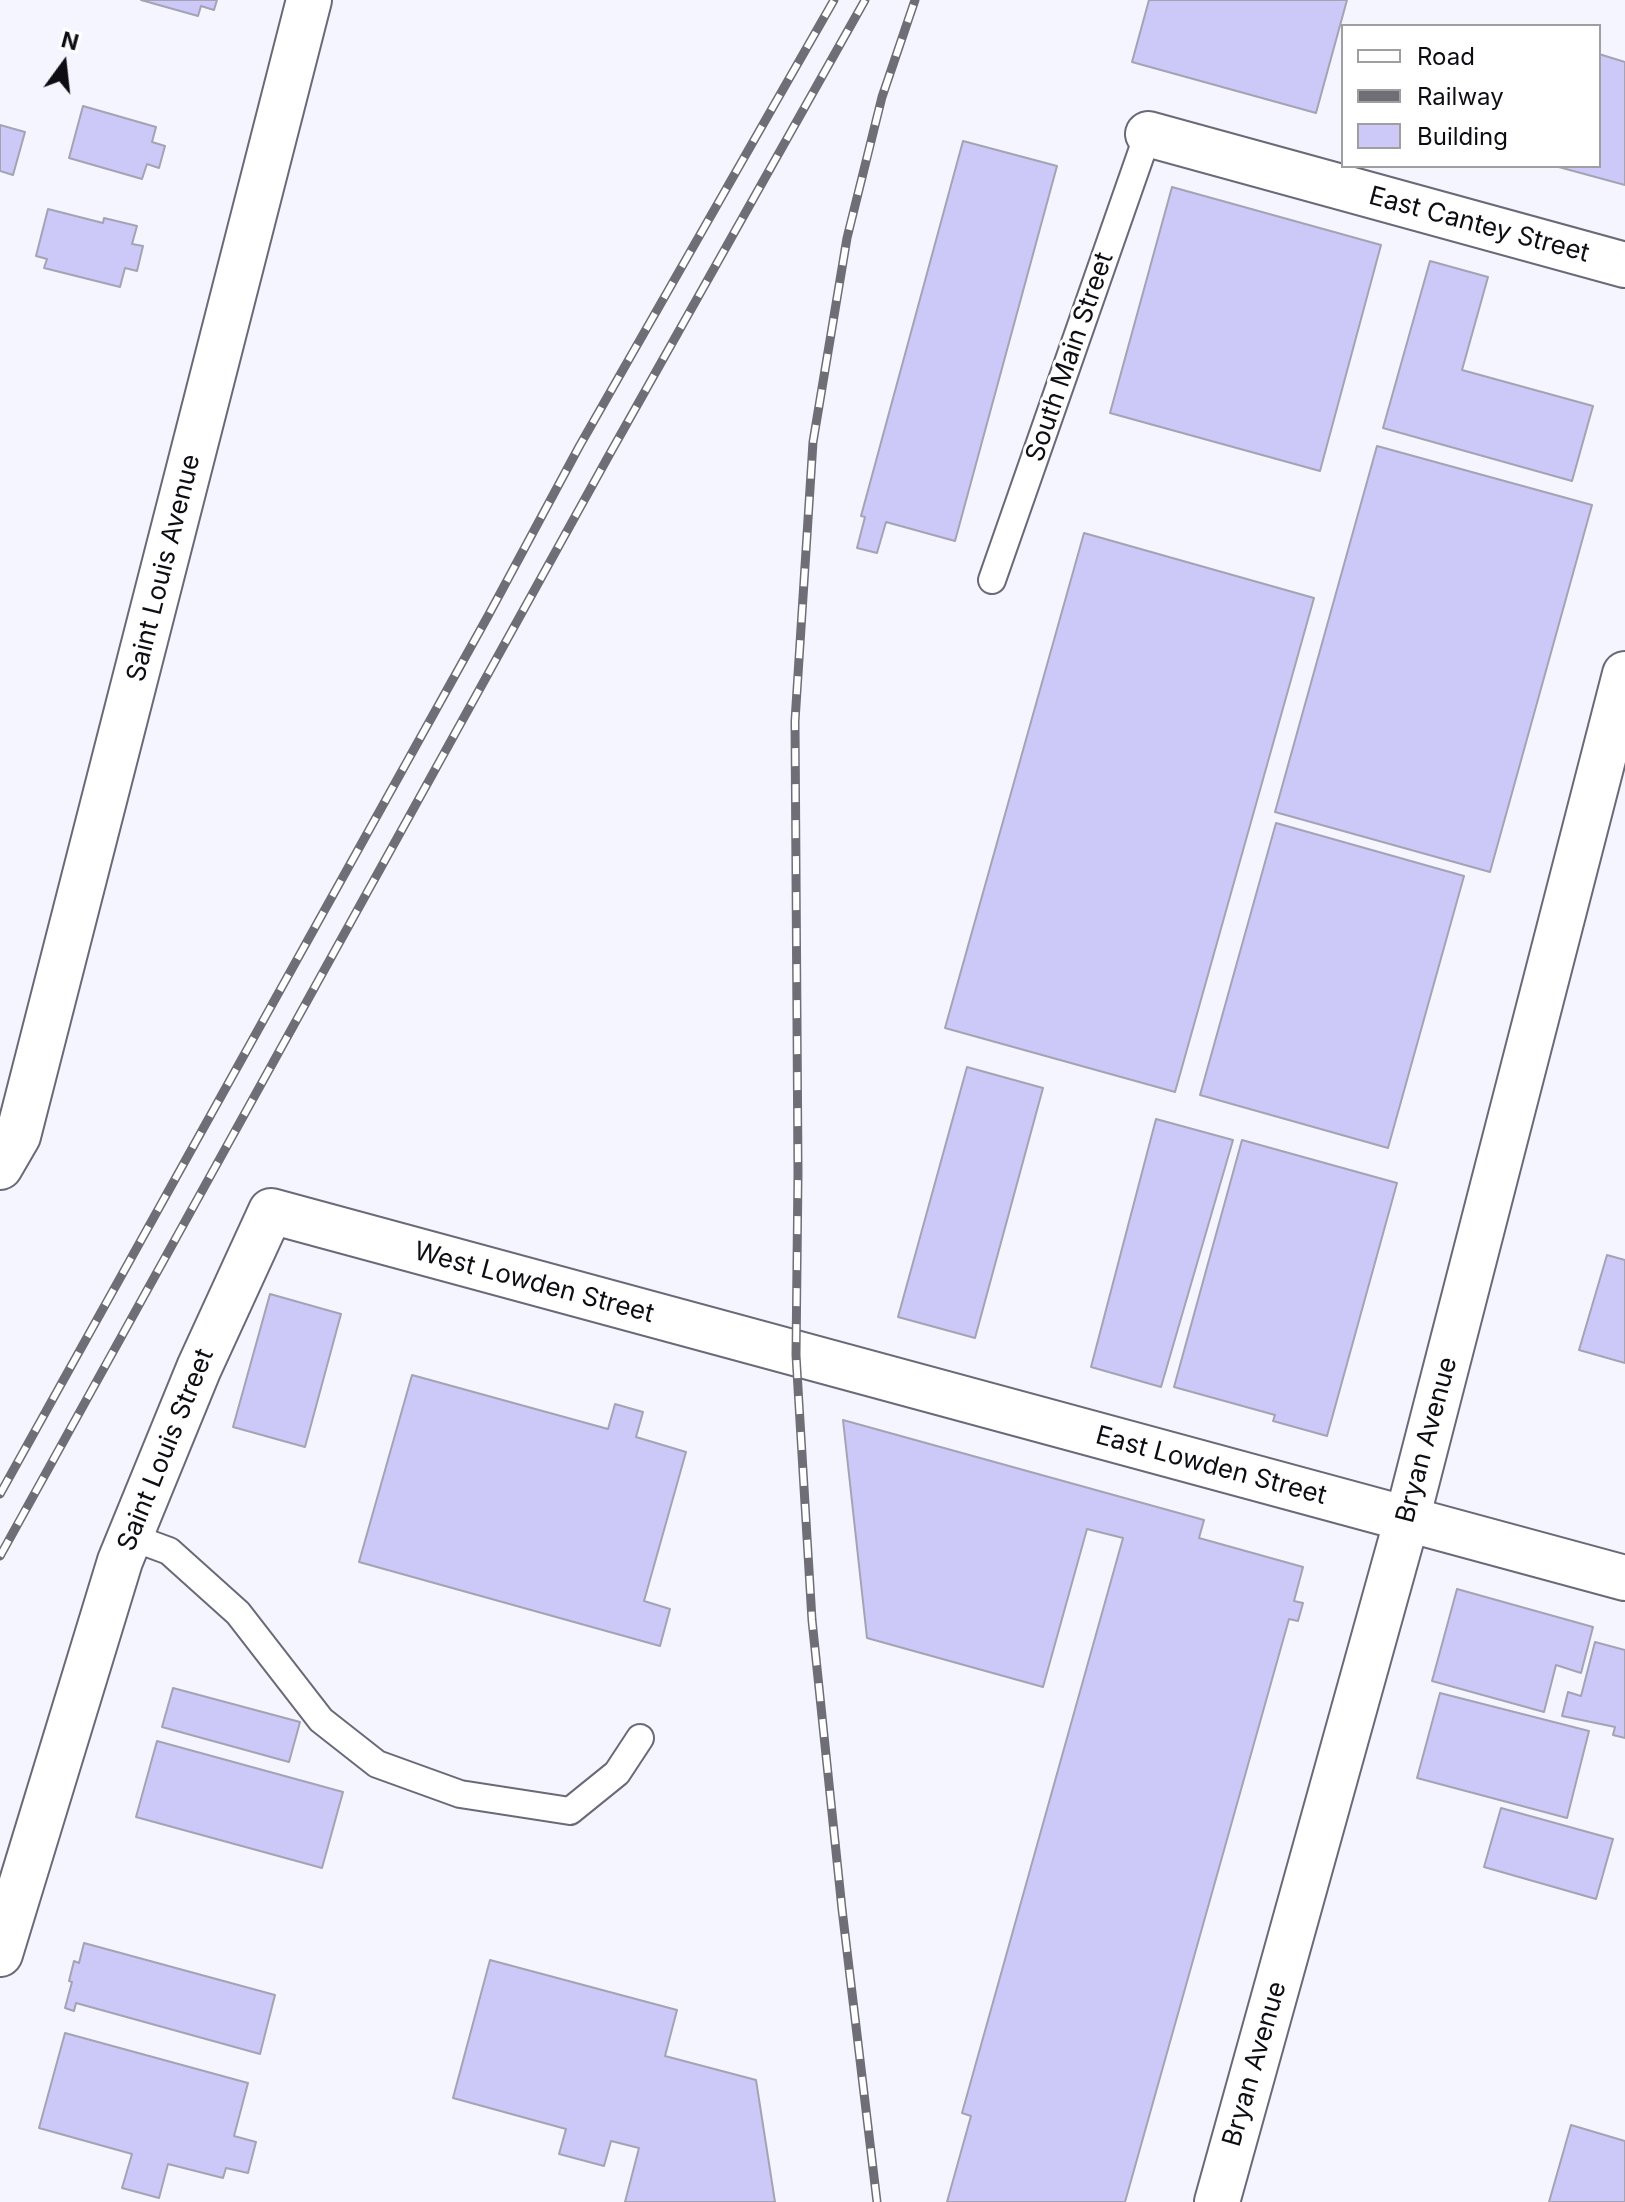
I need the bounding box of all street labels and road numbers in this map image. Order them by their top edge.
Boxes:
street label: East Cantey Street [1365,181,1593,269]
street label: South Main Street [1020,248,1120,466]
street label: Saint Louis Avenue [121,451,207,685]
street label: West Lowden Street [411,1236,657,1330]
street label: Saint Louis Street [111,1344,221,1556]
street label: Bryan Avenue [1390,1354,1464,1526]
street label: East Lowden Street [1092,1420,1330,1512]
street label: Bryan Avenue [1217,1978,1293,2150]

